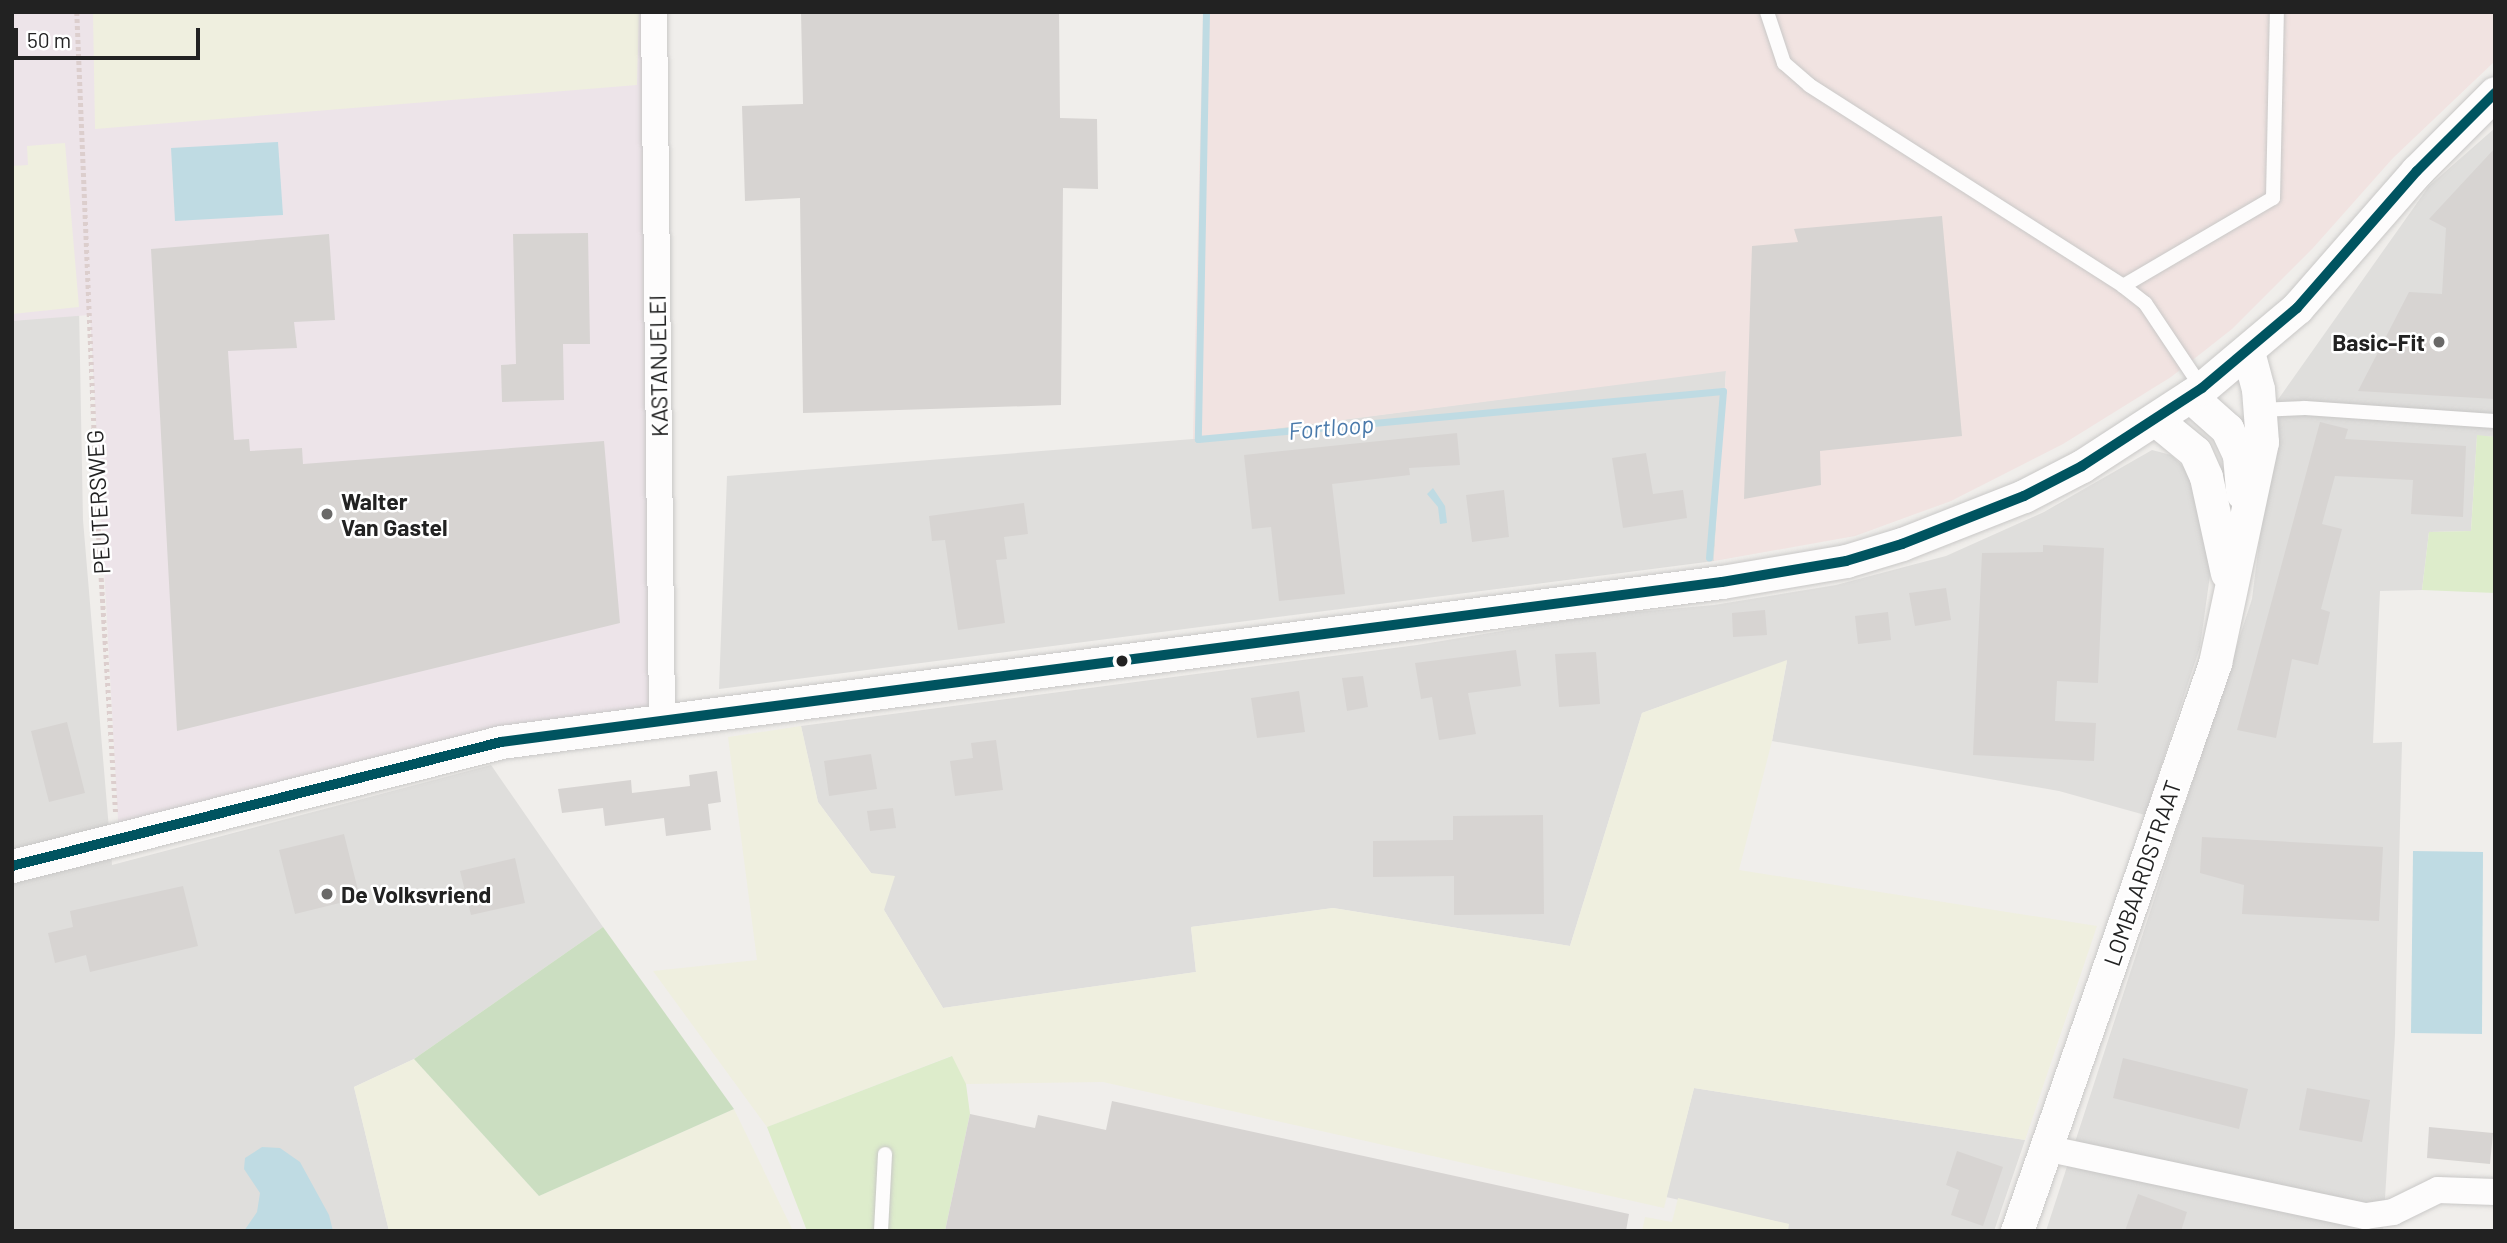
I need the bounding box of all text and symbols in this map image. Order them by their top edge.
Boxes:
scale bar [18,14,203,58]
text: 50 m [27,27,71,52]
street label: KASTANJELEI [643,295,673,437]
place label: Basic-Fit [2332,328,2425,356]
marker: Basic-Fit [2431,334,2447,350]
water label: Fortloop [1287,409,1375,445]
street label: PEUTERSWEG [80,429,116,575]
place label: Walter Van Gastel [341,487,448,541]
marker: Walter Van Gastel [319,506,335,522]
unlabelled marker [1115,654,1129,668]
street label: LOMBAARDSTRAAT [2097,777,2187,969]
place label: De Volksvriend [341,880,491,908]
marker: De Volksvriend [319,886,335,902]

